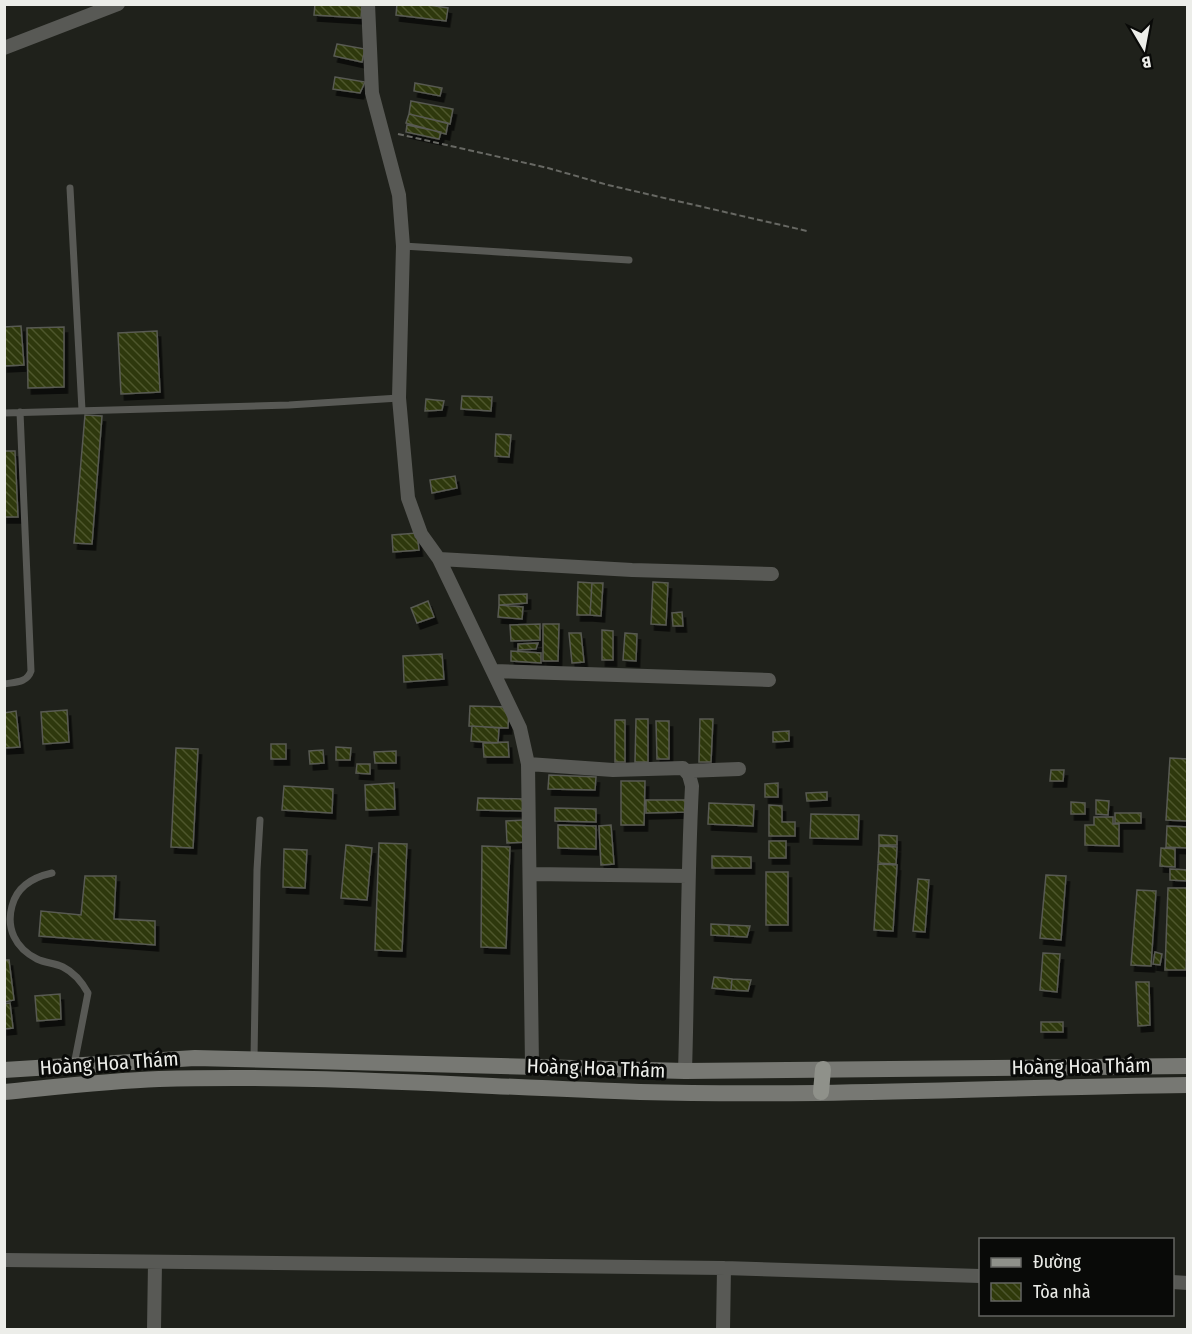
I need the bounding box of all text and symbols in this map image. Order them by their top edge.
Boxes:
north arrow [1114,18,1174,78]
text: B [1140,52,1153,72]
street label: Hoàng Hoa Thám [39,1046,179,1080]
street label: Hoàng Hoa Thám [1011,1053,1151,1079]
street label: Hoàng Hoa Thám [526,1054,666,1082]
legend [979,1238,1174,1316]
text: Đường [1033,1251,1081,1273]
text: Tòa nhà [1033,1281,1091,1303]

